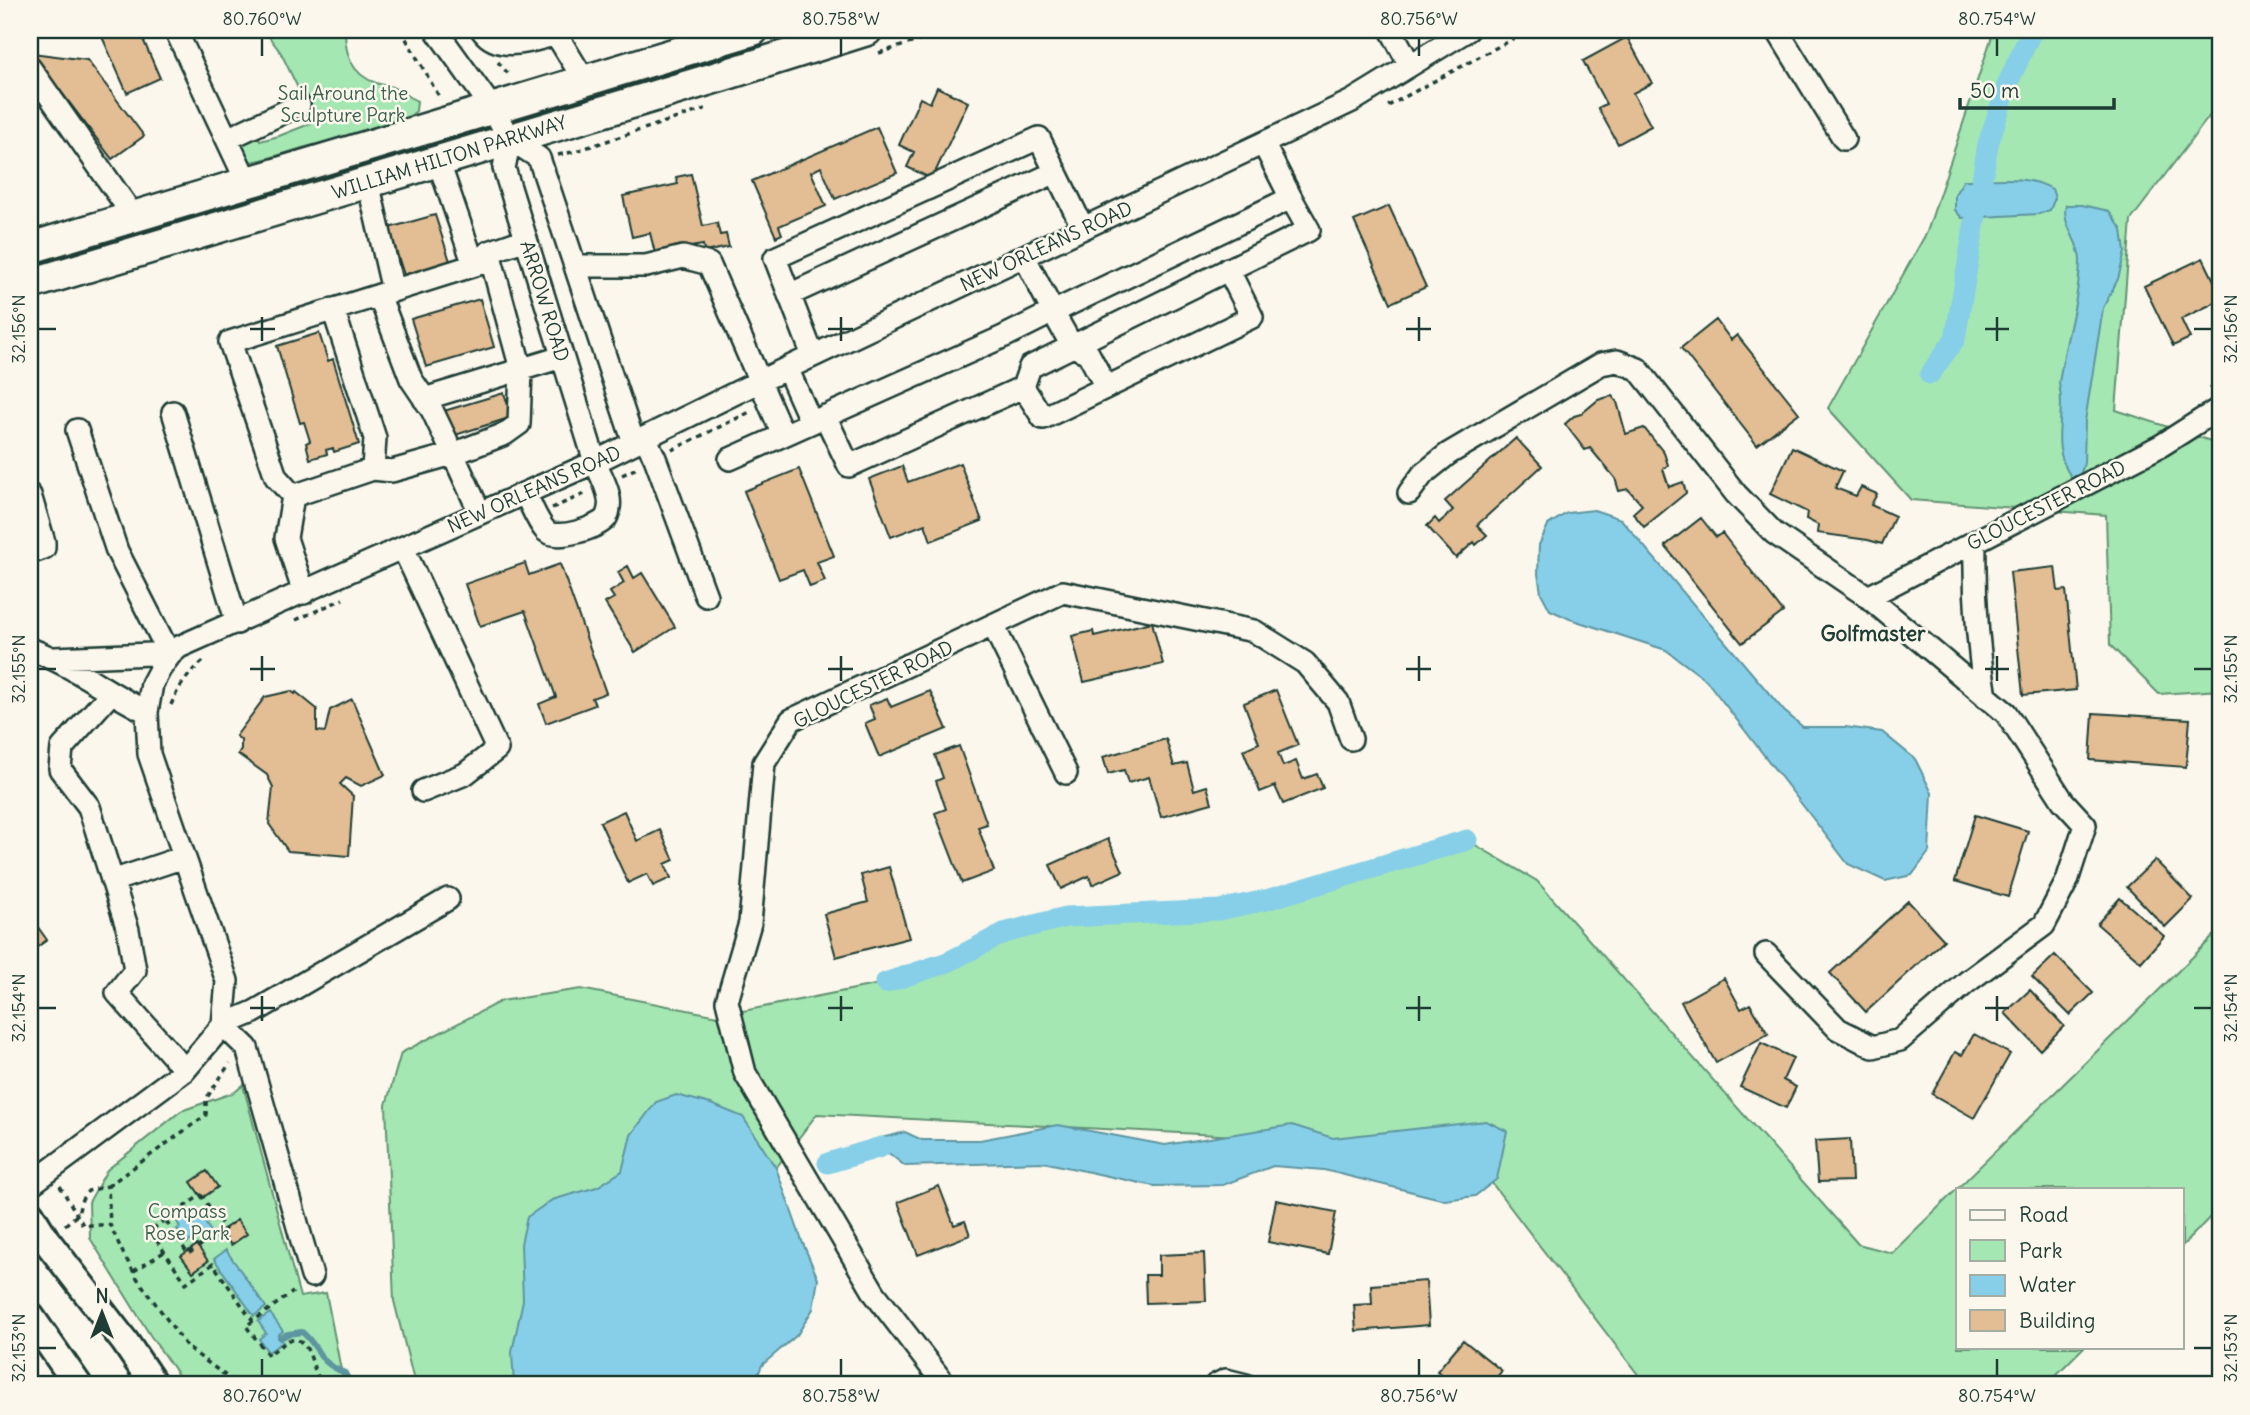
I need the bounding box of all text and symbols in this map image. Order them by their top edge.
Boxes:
text: 80.760°W [222,7,302,30]
text: 80.758°W [802,7,880,30]
text: 80.756°W [1380,7,1458,30]
text: 80.754°W [1958,7,2036,30]
scale bar [1960,66,2114,110]
text: 50 m [1970,77,2019,104]
park label: Sail Around the Sculpture Park [278,81,408,127]
street label: WILLIAM HILTON PARKWAY [329,110,570,204]
street label: NEW ORLEANS ROAD [956,196,1136,296]
street label: ARROW ROAD [515,238,575,364]
text: 32.156°N [7,294,30,364]
text: 32.156°N [2219,294,2242,364]
street label: NEW ORLEANS ROAD [444,440,624,538]
street label: GLOUCESTER ROAD [1963,455,2129,555]
district label: Golfmaster [1820,620,1926,647]
text: 32.155°N [7,634,30,704]
text: 32.155°N [2219,634,2242,704]
street label: GLOUCESTER ROAD [789,635,957,733]
text: 32.154°N [7,973,30,1043]
text: 32.154°N [2219,973,2242,1043]
legend [1956,1188,2184,1348]
park label: Compass Rose Park [144,1199,230,1245]
text: Road [2019,1201,2068,1228]
text: Park [2019,1237,2062,1264]
text: Water [2019,1271,2077,1298]
north arrow [66,1278,136,1348]
text: N [95,1284,109,1308]
text: Building [2019,1307,2095,1334]
text: 32.153°N [7,1313,30,1383]
text: 32.153°N [2219,1313,2242,1383]
text: 80.760°W [222,1384,302,1407]
text: 80.758°W [802,1384,880,1407]
text: 80.756°W [1380,1384,1458,1407]
text: 80.754°W [1958,1384,2036,1407]

